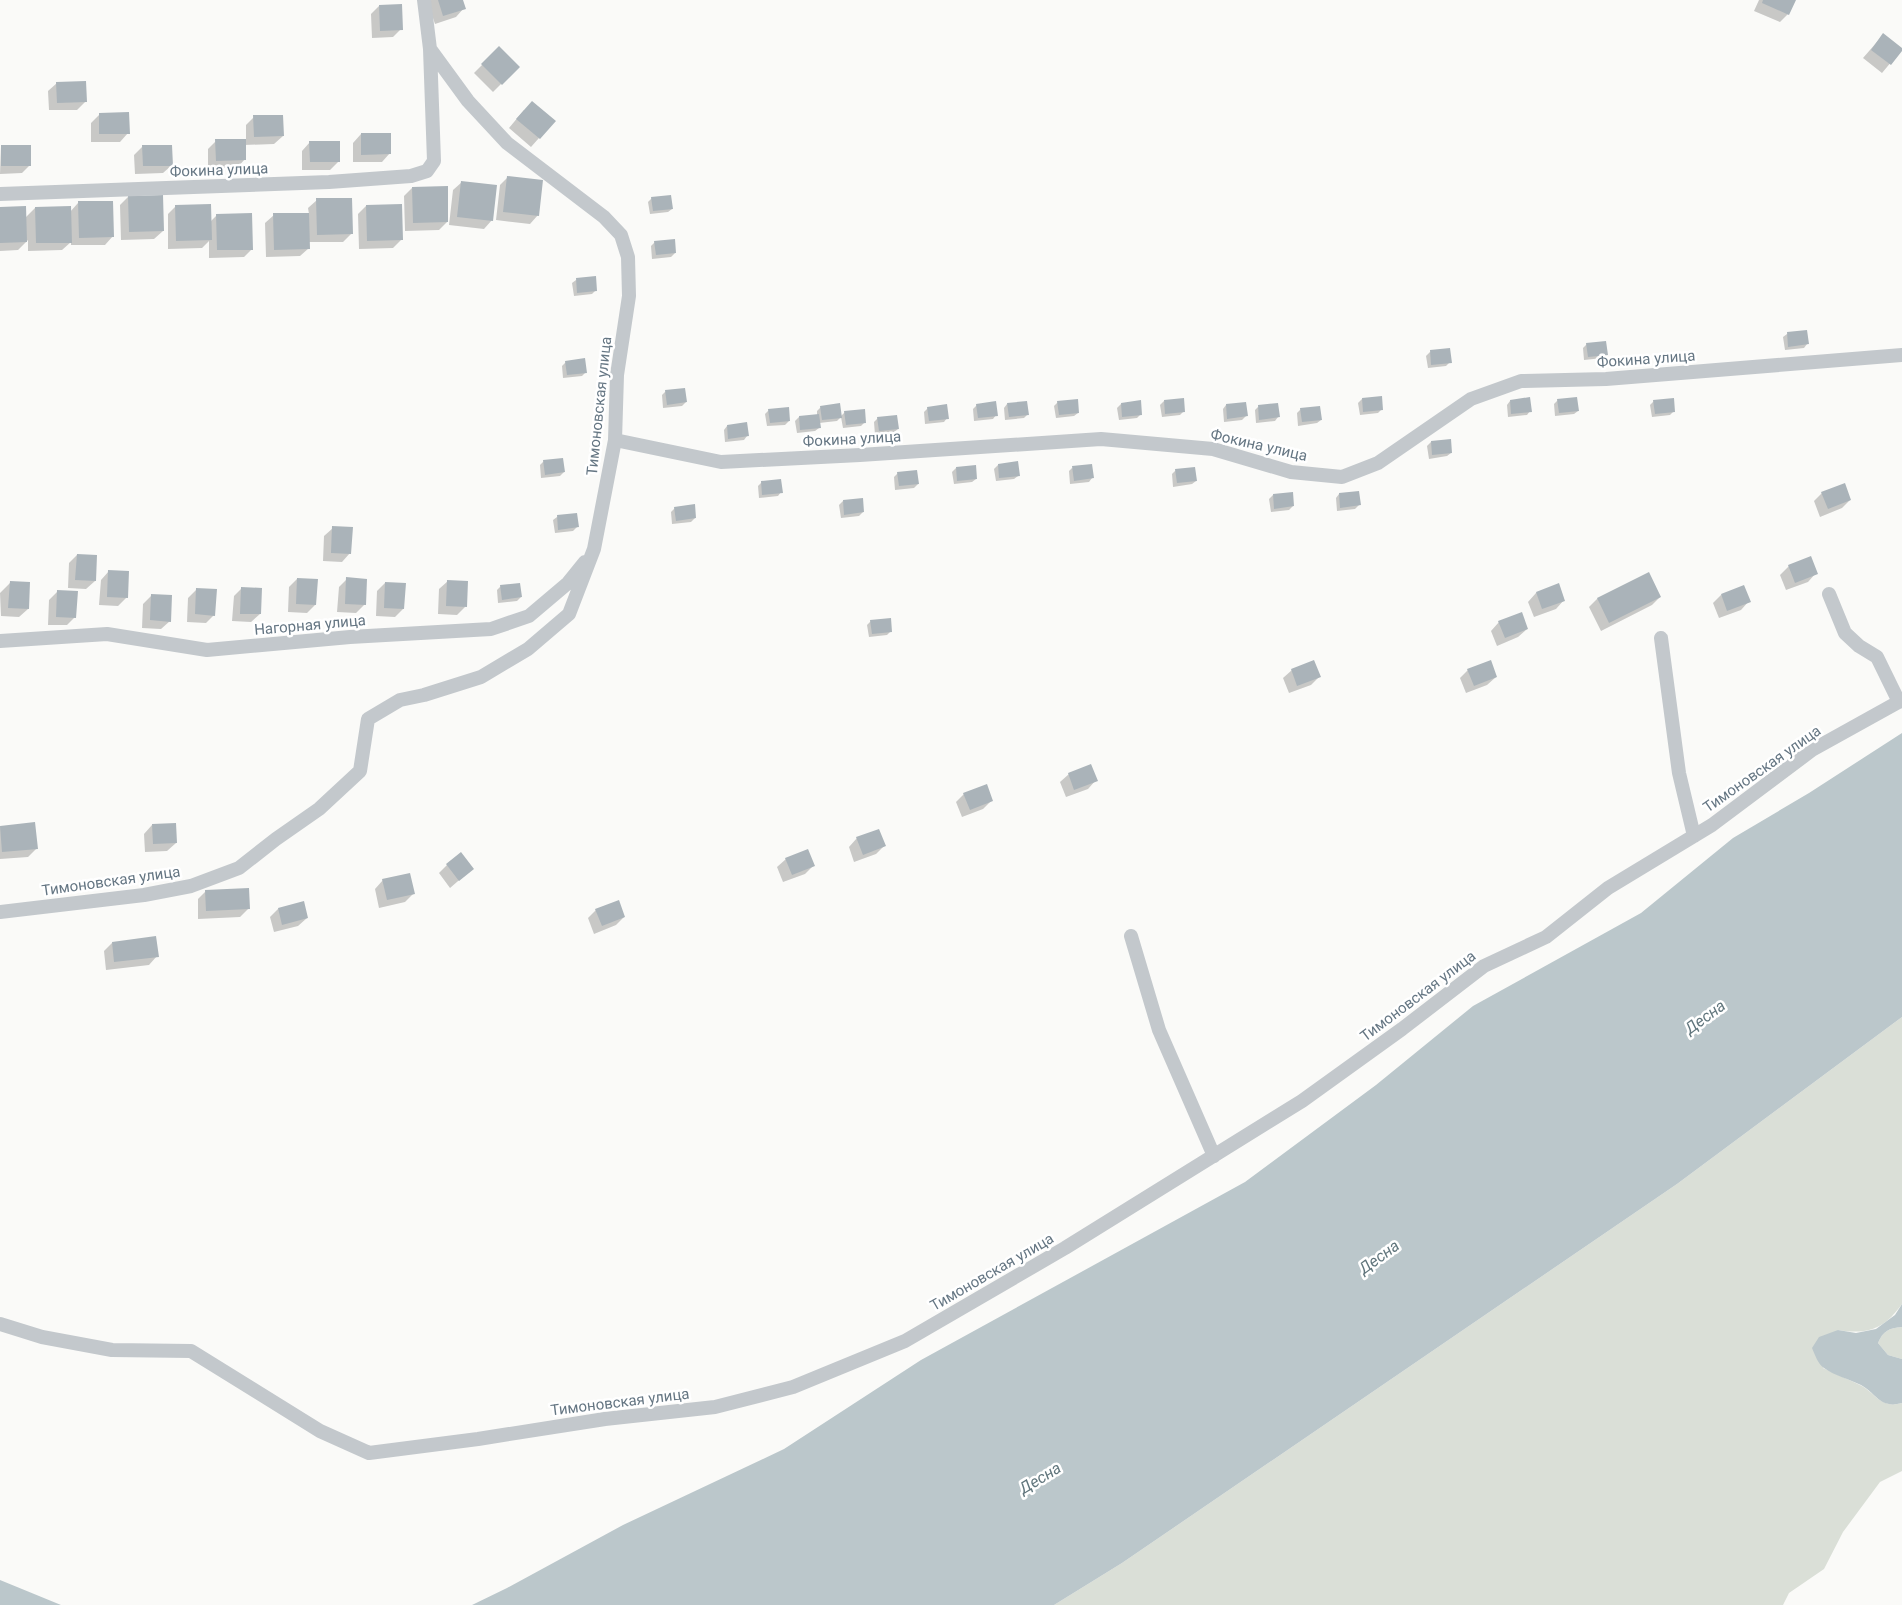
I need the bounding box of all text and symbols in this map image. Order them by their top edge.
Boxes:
street label: Фокина улица [169,159,269,181]
street label: Тимоновская улица [583,336,615,476]
street label: Фокина улица [1596,347,1696,371]
street label: Фокина улица [1209,425,1309,465]
street label: Фокина улица [802,427,902,451]
street label: Нагорная улица [253,611,367,639]
street label: Тимоновская улица [1700,722,1824,816]
street label: Тимоновская улица [41,862,181,900]
street label: Тимоновская улица [1357,947,1479,1045]
water label: Десна [1680,996,1729,1039]
street label: Тимоновская улица [927,1229,1057,1315]
water label: Десна [1354,1236,1403,1279]
street label: Тимоновская улица [550,1385,690,1419]
water label: Десна [1015,1458,1064,1498]

